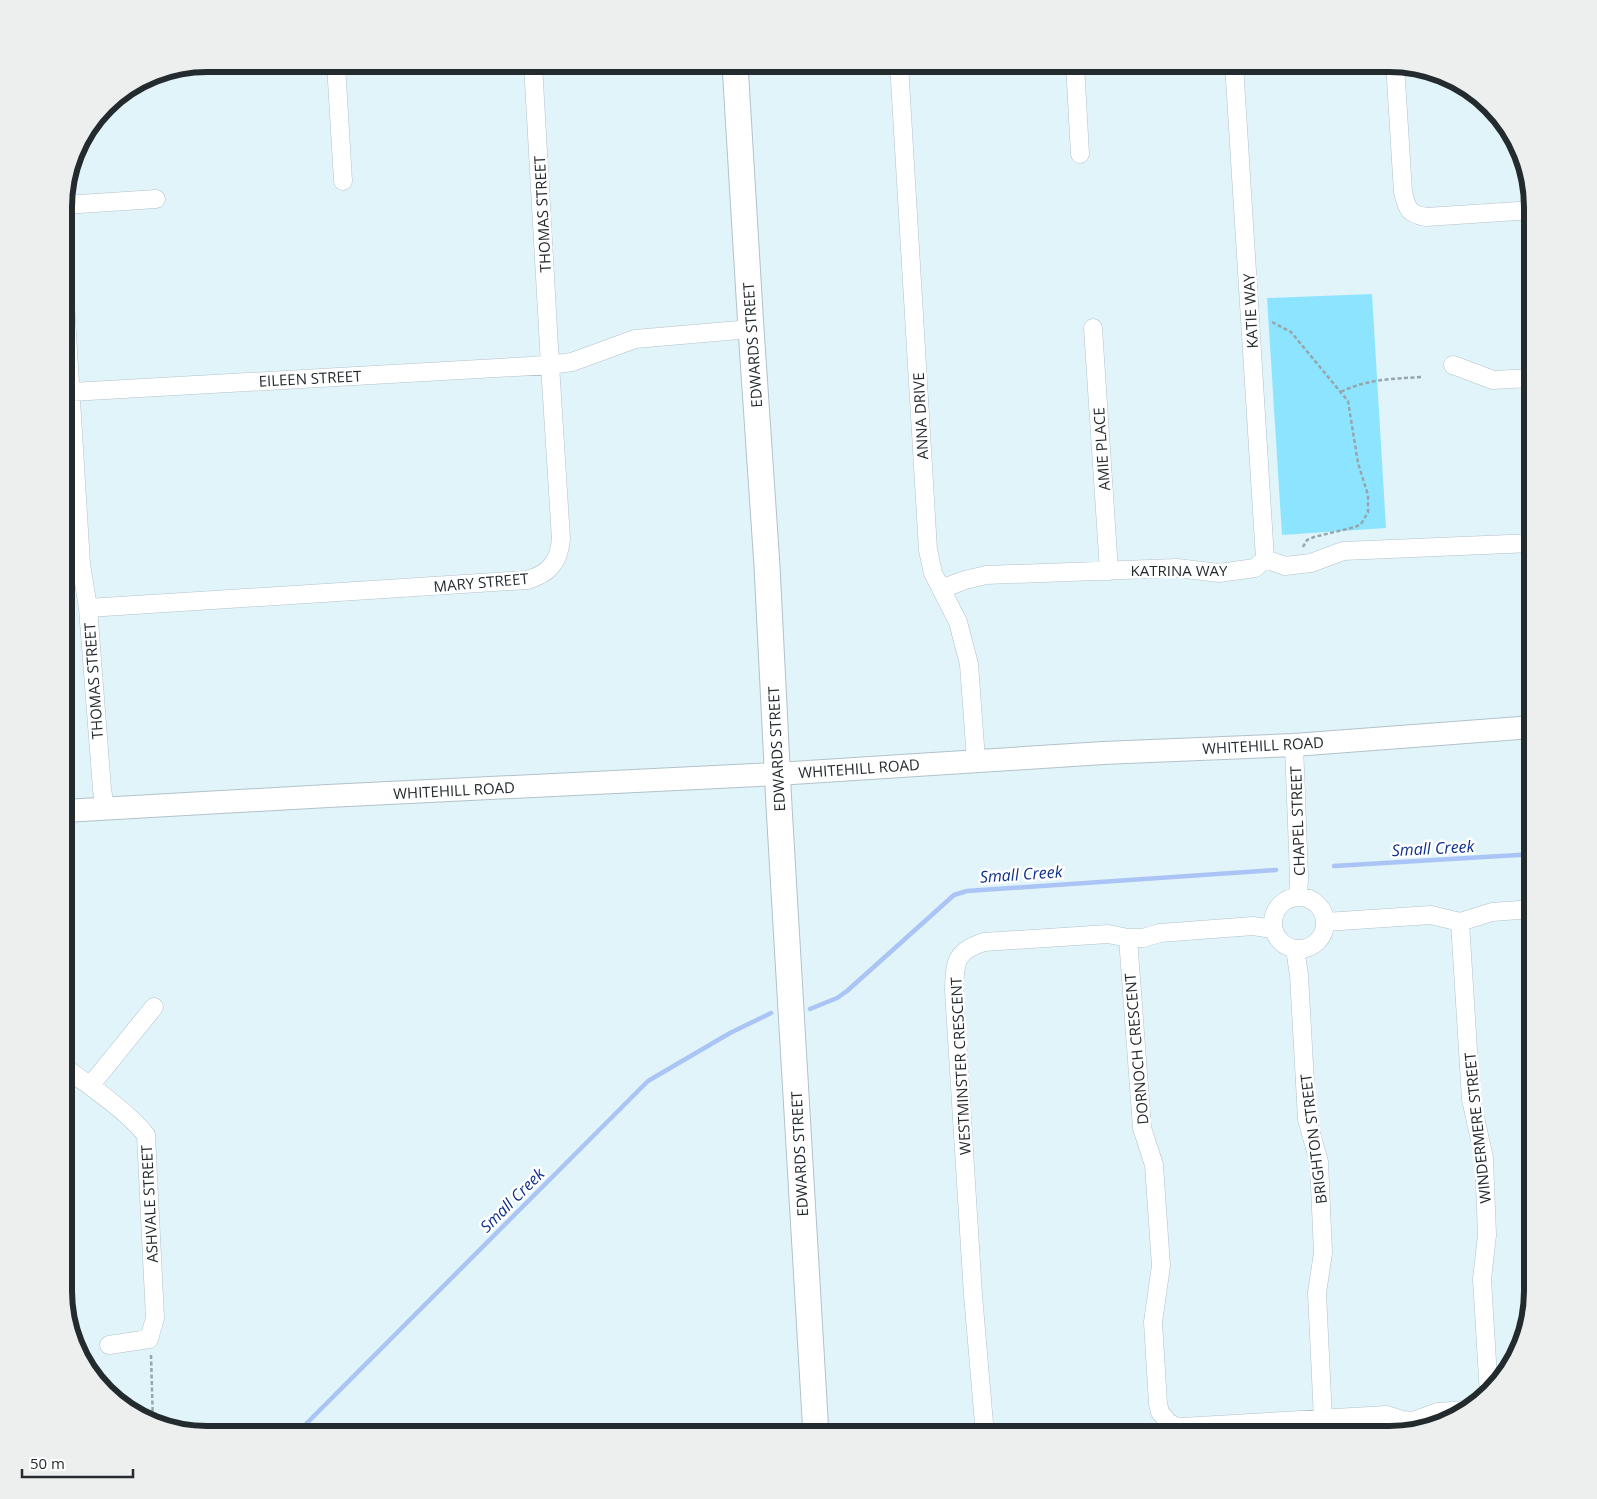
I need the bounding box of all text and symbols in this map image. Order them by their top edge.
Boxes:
street label: THOMAS STREET [529,154,555,273]
street label: KATIE WAY [1238,272,1262,349]
street label: EDWARDS STREET [738,281,766,408]
street label: EILEEN STREET [258,365,363,391]
street label: ANNA DRIVE [908,372,932,460]
street label: AMIE PLACE [1088,407,1114,491]
street label: KATRINA WAY [1131,560,1228,580]
street label: MARY STREET [433,568,530,596]
street label: THOMAS STREET [79,621,107,740]
street label: EDWARDS STREET [763,685,789,812]
street label: WHITEHILL ROAD [1202,732,1324,758]
street label: WHITEHILL ROAD [798,754,920,782]
street label: CHAPEL STREET [1285,765,1309,876]
street label: WHITEHILL ROAD [393,777,515,803]
water label: Small Creek [1391,835,1476,861]
water label: Small Creek [979,860,1064,888]
street label: DORNOCH CRESCENT [1119,972,1153,1125]
street label: WESTMINSTER CRESCENT [945,976,975,1156]
street label: WINDERMERE STREET [1459,1051,1495,1205]
street label: BRIGHTON STREET [1295,1072,1331,1205]
street label: EDWARDS STREET [786,1090,812,1217]
street label: ASHVALE STREET [136,1144,162,1263]
water label: Small Creek [475,1162,550,1237]
scale bar [22,1446,134,1478]
text: 50 m [30,1453,65,1473]

